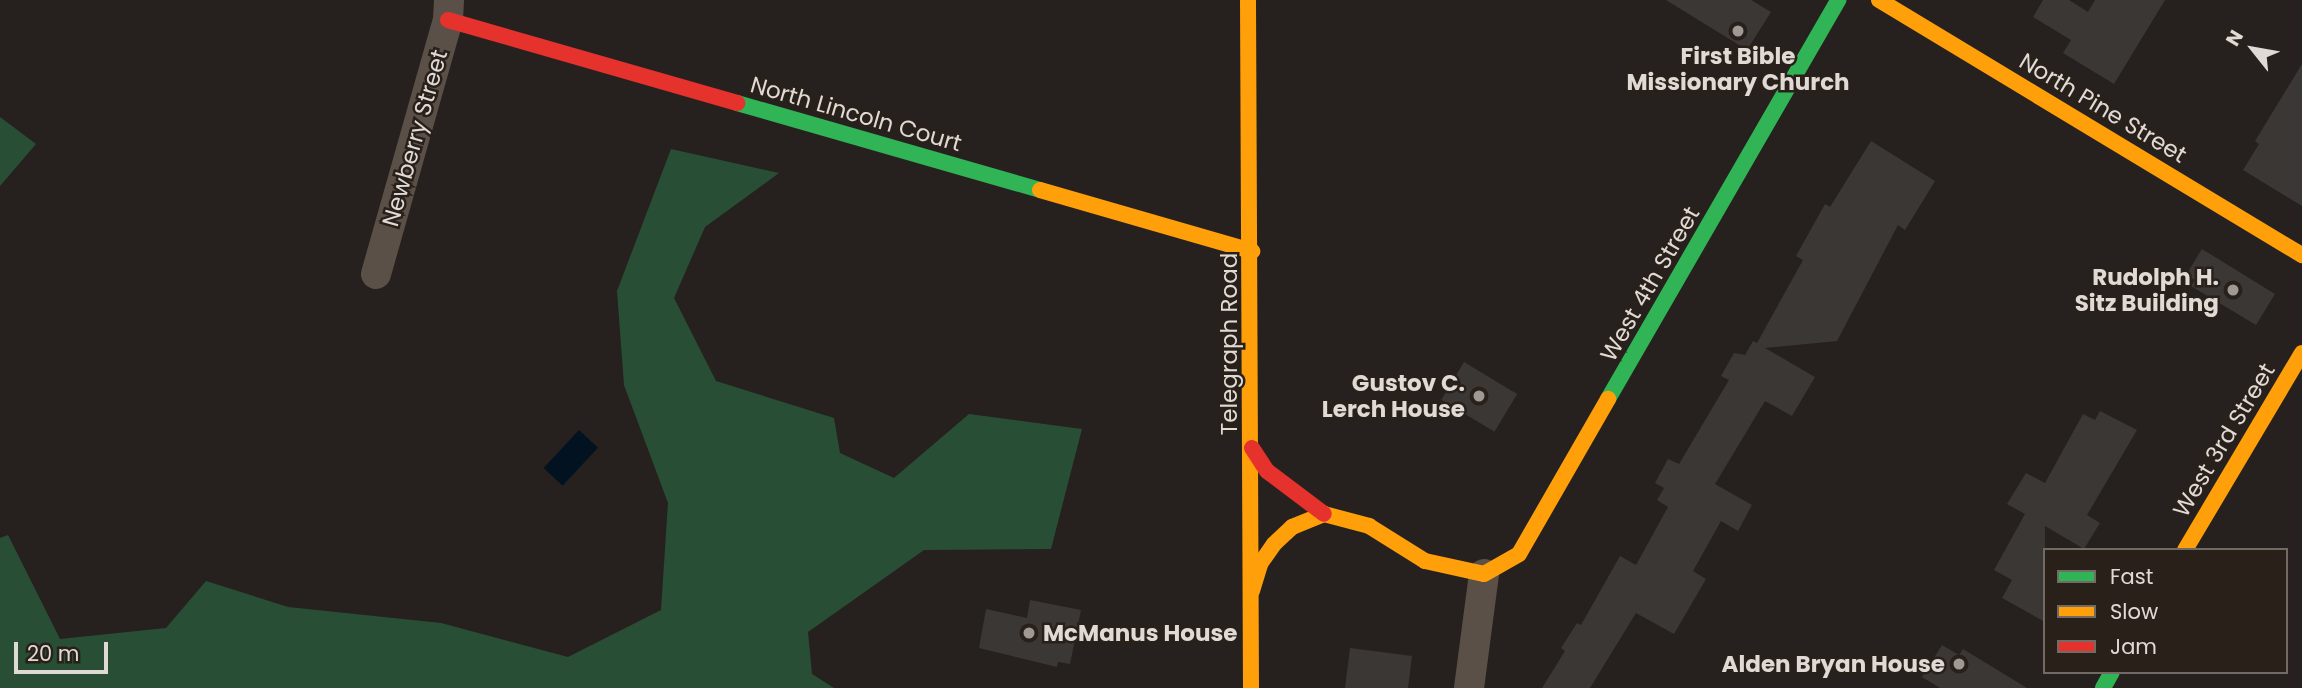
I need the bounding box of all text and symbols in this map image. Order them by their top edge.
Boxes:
north arrow [2218,14,2288,84]
marker: First Bible Missionary Church [1730,23,1746,39]
text: N [2219,25,2250,51]
place label: First Bible Missionary Church [1626,42,1850,96]
street label: Newberry Street [377,46,453,230]
street label: North Pine Street [2014,47,2192,169]
street label: North Lincoln Court [747,71,965,157]
street label: West 4th Street [1594,202,1706,366]
street label: Telegraph Road [1215,253,1243,435]
place label: Rudolph H. Sitz Building [2075,263,2219,317]
marker: Rudolph H. Sitz Building [2225,282,2241,298]
street label: West 3rd Street [2167,358,2281,522]
place label: Gustov C. Lerch House [1322,369,1465,423]
marker: Gustov C. Lerch House [1471,388,1487,404]
legend [2043,548,2288,674]
text: Fast [2110,562,2153,591]
text: Slow [2110,597,2158,626]
place label: McManus House [1043,619,1237,647]
marker: McManus House [1021,625,1037,641]
scale bar [18,628,112,672]
text: Jam [2110,632,2157,661]
text: 20 m [27,639,80,668]
place label: Alden Bryan House [1722,650,1945,678]
marker: Alden Bryan House [1951,656,1967,672]

